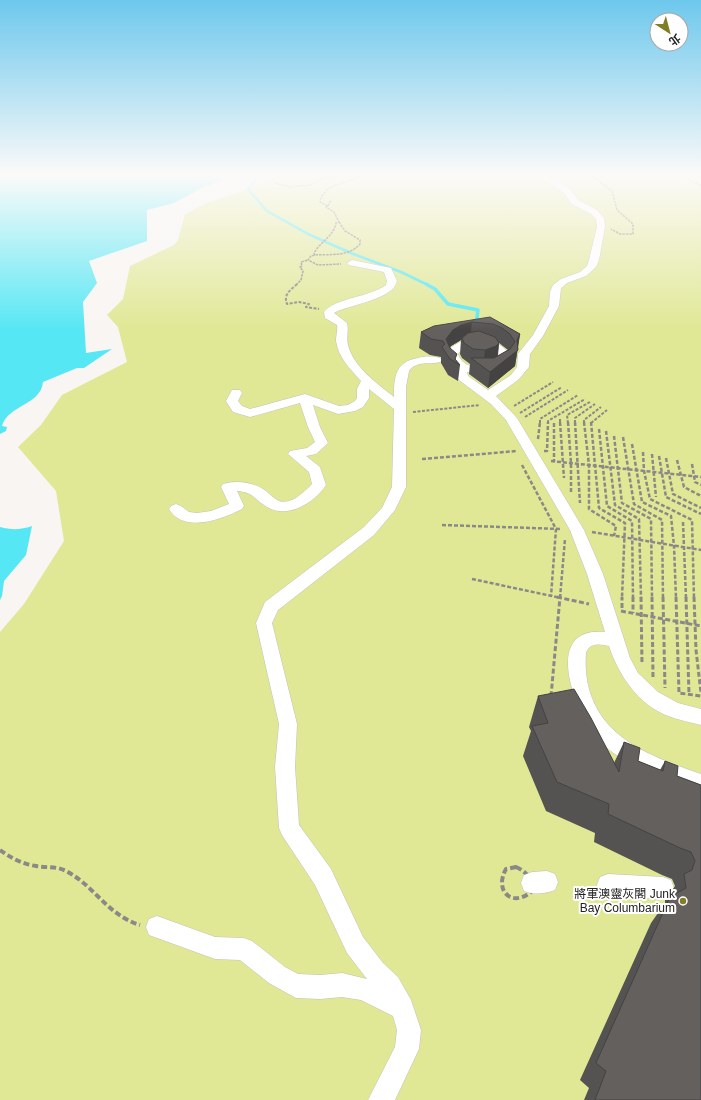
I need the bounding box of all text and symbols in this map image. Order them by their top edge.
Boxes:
north arrow [649,12,689,52]
text: 北 [667,32,683,48]
place label: 將軍澳靈灰閣 Junk Bay Columbarium [574,887,676,915]
marker: 將軍澳靈灰閣 Junk Bay Columbarium [678,896,688,906]

